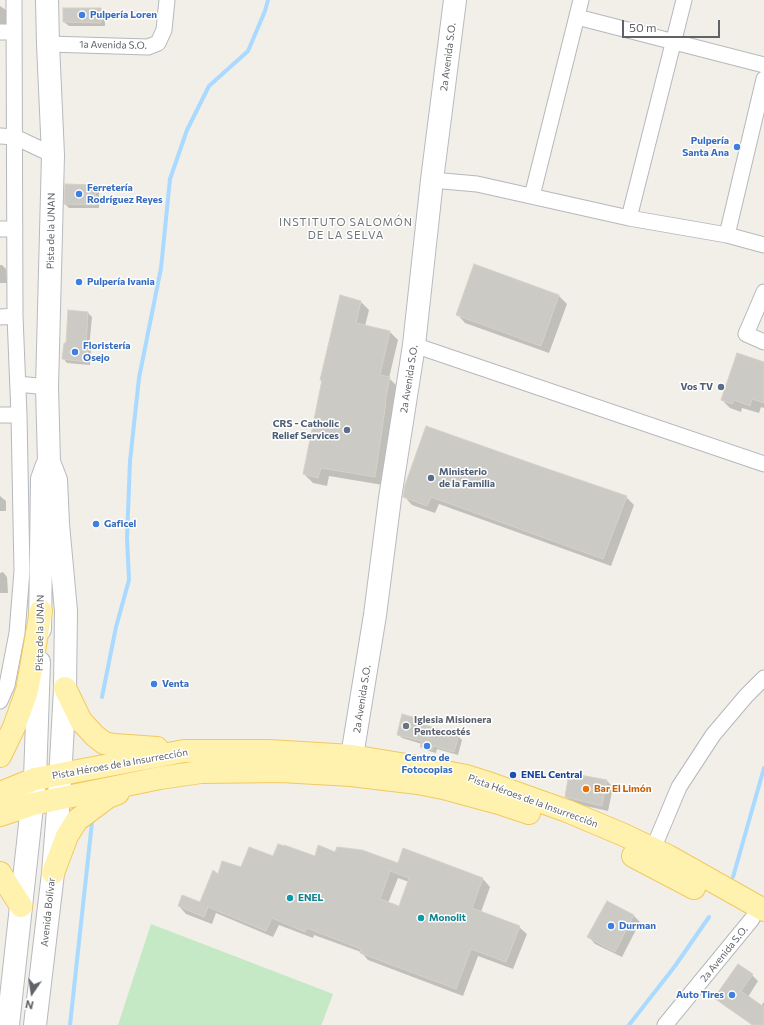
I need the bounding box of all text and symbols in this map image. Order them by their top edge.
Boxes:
place label: Pulpería Loren [90,9,157,21]
marker: Pulpería Loren [77,10,87,20]
scale bar [624,12,722,38]
text: 50 m [629,20,657,34]
street label: 2a Avenida S.O. [438,22,458,92]
street label: 1a Avenida S.O. [79,38,147,52]
place label: Pulpería Santa Ana [682,135,729,158]
marker: Pulpería Santa Ana [732,142,742,152]
place label: Ferretería Rodríguez Reyes [87,182,163,206]
marker: Ferretería Rodríguez Reyes [74,189,84,199]
street label: Pista de la UNAN [44,193,58,269]
district label: INSTITUTO SALOMÓN DE LA SELVA [279,215,413,241]
place label: Pulpería Ivania [87,276,155,288]
marker: Pulpería Ivania [74,277,84,287]
place label: Floristería Osejo [83,340,131,364]
street label: 2a Avenida S.O. [398,344,420,414]
marker: Floristería Osejo [70,347,80,357]
place label: Vos TV [681,381,713,393]
marker: Vos TV [716,382,726,392]
place label: CRS - Catholic Relief Services [272,418,339,442]
marker: CRS - Catholic Relief Services [342,425,352,435]
place label: Ministerio de la Familia [439,466,495,490]
marker: Ministerio de la Familia [426,473,436,483]
place label: Gaficel [104,518,136,530]
marker: Gaficel [91,519,101,529]
street label: Pista de la UNAN [33,595,47,671]
street label: 2a Avenida S.O. [351,664,373,734]
place label: Venta [162,678,189,690]
marker: Venta [149,679,159,689]
place label: Iglesia Misionera Pentecostés [414,714,491,738]
marker: Iglesia Misionera Pentecostés [401,721,411,731]
marker: Centro de Fotocopias [422,741,432,751]
street label: Pista Héroes de la Insurrección [51,746,189,782]
place label: Centro de Fotocopias [401,752,453,776]
place label: ENEL Central [521,769,582,781]
marker: ENEL Central [508,770,518,780]
street label: Pista Héroes de la Insurrección [466,772,600,830]
place label: Bar El Limón [594,783,652,795]
marker: Bar El Limón [581,784,591,794]
street label: Avenida Bolívar [38,877,58,947]
place label: ENEL [298,892,323,904]
marker: ENEL [285,893,295,903]
place label: Monolit [429,912,466,924]
marker: Monolit [416,913,426,923]
place label: Durman [619,920,656,932]
marker: Durman [606,921,616,931]
street label: 2a Avenida S.O. [698,923,750,985]
north arrow [12,973,52,1013]
place label: Auto Tires [676,989,724,1001]
marker: Auto Tires [727,990,737,1000]
text: N [24,998,35,1012]

